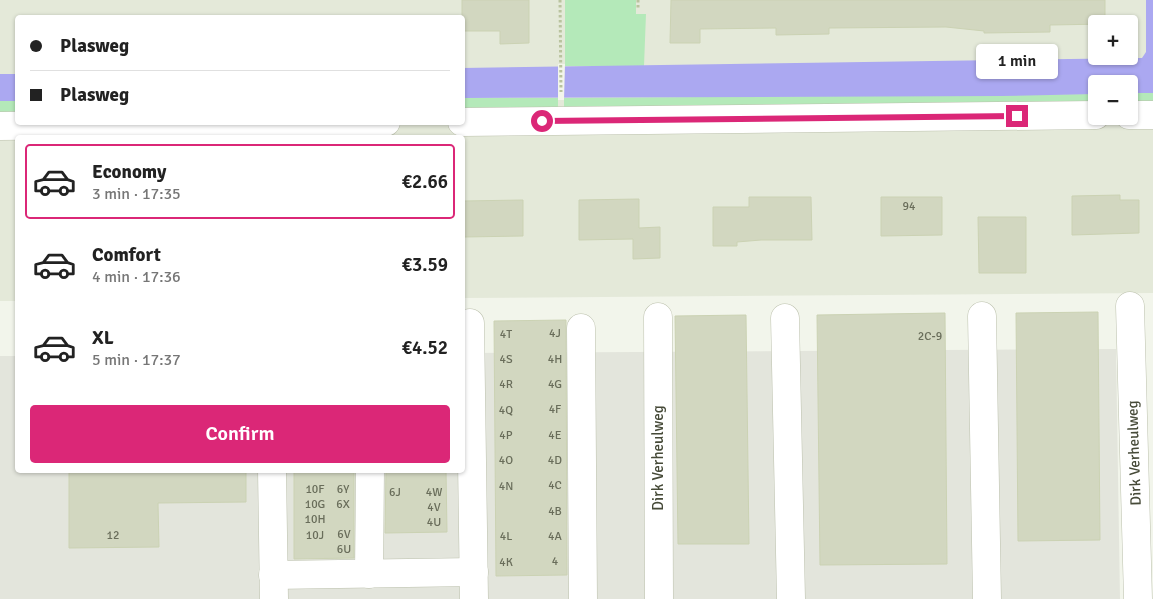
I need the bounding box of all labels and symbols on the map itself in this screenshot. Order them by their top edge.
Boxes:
callout: 1 min [976,44,1058,78]
route end [1006,105,1028,127]
route start [531,110,553,132]
house number: 94 [903,199,916,214]
house number: 4J [549,326,561,341]
house number: 4T [500,327,512,342]
house number: 2C-9 [918,329,942,344]
house number: 4S [499,352,513,367]
house number: 4H [548,352,562,367]
house number: 4R [499,377,513,392]
house number: 4G [548,377,562,392]
street label: Dirk Verheulweg [1123,400,1145,506]
house number: 4F [549,402,561,417]
house number: 4Q [499,403,513,418]
street label: Dirk Verheulweg [649,405,667,511]
house number: 4P [499,428,513,443]
house number: 4E [548,428,562,443]
house number: 4O [499,453,513,468]
house number: 4D [548,453,562,468]
house number: 4C [548,478,562,493]
house number: 4N [499,479,513,494]
house number: 10F [305,482,325,497]
house number: 6Y [337,482,349,497]
house number: 6J [389,485,401,500]
house number: 4W [426,485,442,500]
house number: 10G [305,497,325,512]
house number: 6X [336,497,350,512]
house number: 4V [427,500,441,515]
house number: 4B [548,504,562,519]
house number: 10H [304,512,326,527]
house number: 4U [427,515,441,530]
house number: 6V [337,527,351,542]
house number: 12 [107,528,119,543]
house number: 10J [306,528,324,543]
house number: 4L [500,529,512,544]
house number: 4A [548,529,563,544]
house number: 6U [337,542,351,557]
house number: 4 [552,554,559,569]
house number: 4K [499,555,513,570]

